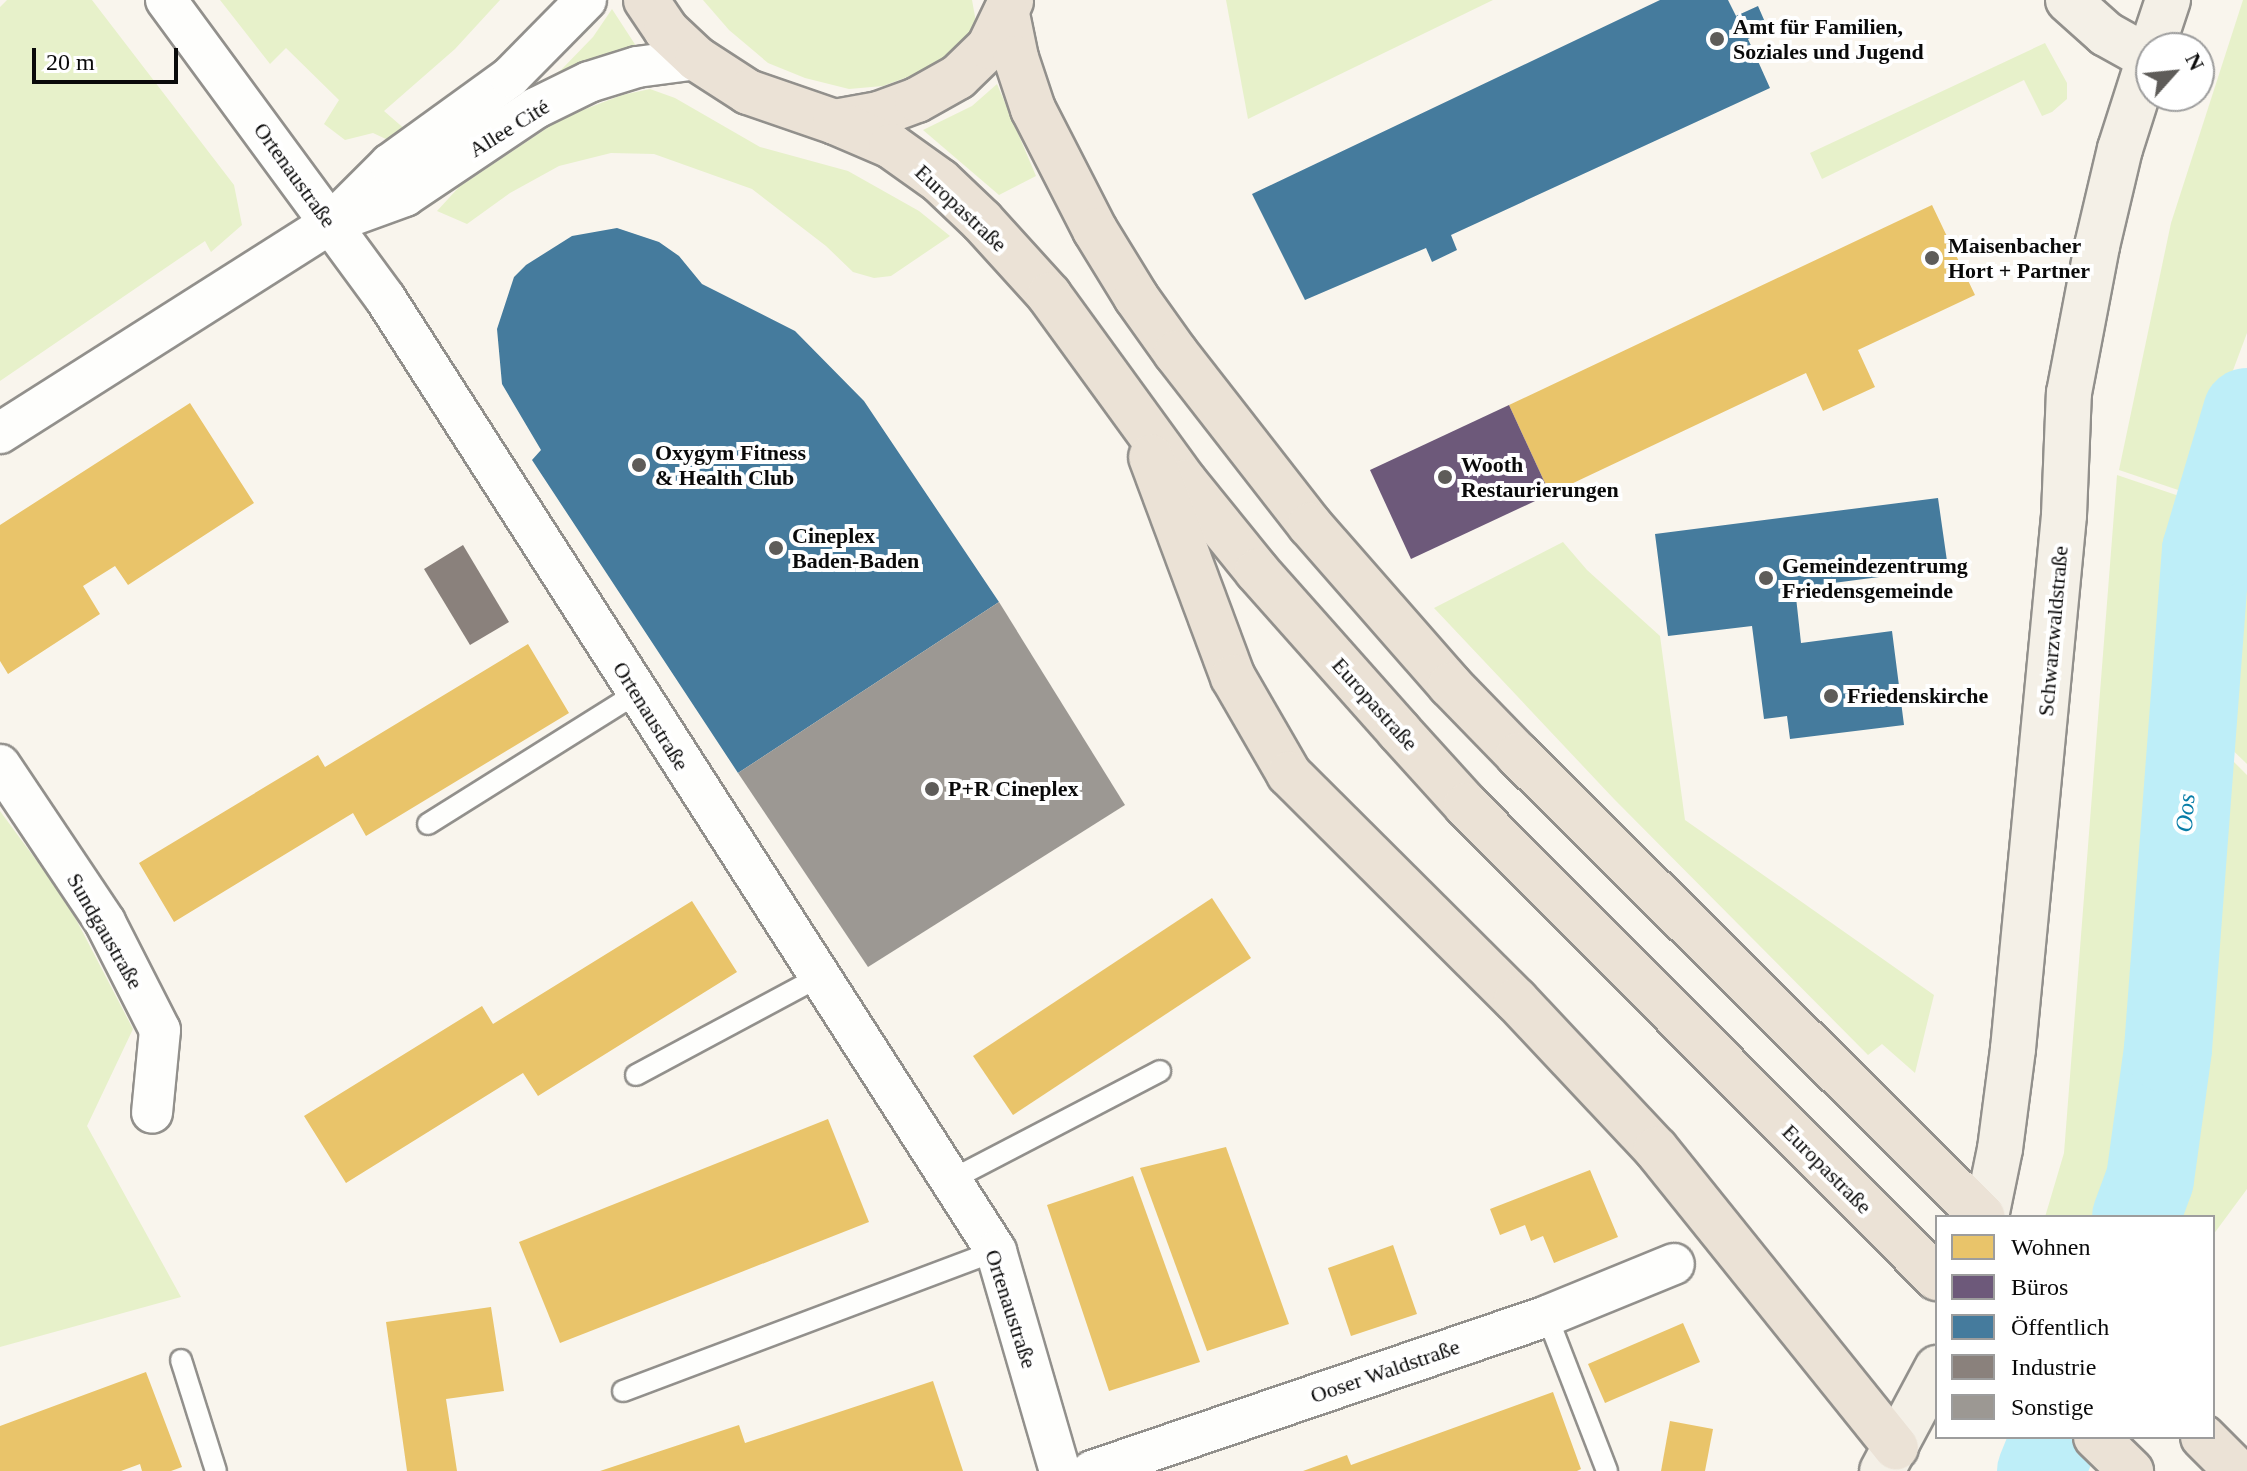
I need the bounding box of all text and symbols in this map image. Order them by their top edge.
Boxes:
place label: Amt für Familien, Soziales und Jugend [1733,13,1924,64]
marker: Amt für Familien, Soziales und Jugend [1708,30,1726,48]
scale bar [36,32,182,82]
north arrow [2135,32,2215,112]
text: 20 m [46,49,95,75]
text: N [2180,49,2210,75]
street label: Allee Cité [464,93,554,163]
street label: Ortenaustraße [248,117,342,233]
street label: Europastraße [910,159,1012,257]
place label: Maisenbacher Hort + Partner [1948,232,2090,284]
marker: Maisenbacher Hort + Partner [1923,249,1941,267]
place label: Oxygym Fitness & Health Club [655,439,806,490]
place label: Wooth Restaurierungen [1461,451,1619,502]
marker: Oxygym Fitness & Health Club [630,456,648,474]
marker: Wooth Restaurierungen [1436,468,1454,486]
place label: Cineplex Baden-Baden [792,522,919,574]
marker: Cineplex Baden-Baden [767,539,785,557]
street label: Schwarzwaldstraße [2032,545,2074,717]
place label: Gemeindezentrumg Friedensgemeinde [1782,552,1968,604]
marker: Gemeindezentrumg Friedensgemeinde [1757,569,1775,587]
street label: Europastraße [1326,652,1424,756]
street label: Ortenaustraße [607,657,695,775]
place label: Friedenskirche [1847,683,1988,709]
marker: Friedenskirche [1822,687,1840,705]
place label: P+R Cineplex [948,776,1078,802]
marker: P+R Cineplex [923,780,941,798]
water label: Oos [2170,793,2202,833]
street label: Sundgaustraße [61,868,149,994]
street label: Europastraße [1777,1119,1877,1219]
legend [1935,1215,2215,1439]
text: Wohnen [2011,1234,2090,1260]
street label: Ortenaustraße [979,1246,1043,1372]
text: Büros [2011,1274,2068,1300]
text: Öffentlich [2011,1314,2109,1340]
street label: Ooser Waldstraße [1307,1333,1463,1409]
text: Industrie [2011,1354,2096,1380]
text: Sonstige [2011,1394,2094,1420]

